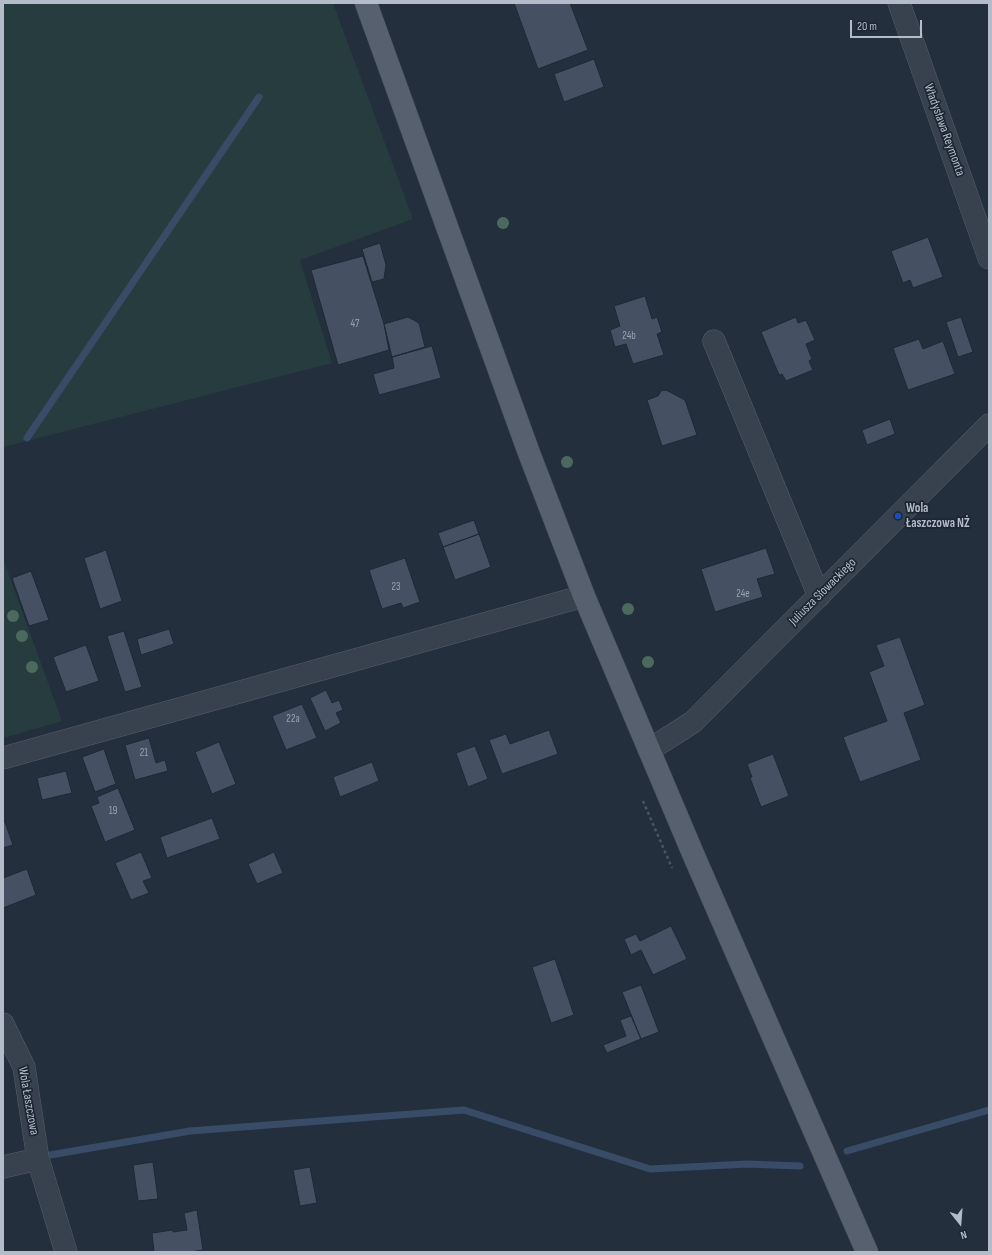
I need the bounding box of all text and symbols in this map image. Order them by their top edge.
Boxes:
scale bar [852,12,924,38]
text: 20 m [857,19,877,34]
street label: Władysława Reymonta [920,82,968,178]
house number: 47 [351,317,359,331]
house number: 24b [622,329,636,343]
place label: Wola Łaszczowa NŻ [906,501,970,532]
marker: Wola Łaszczowa NŻ [893,511,903,521]
street label: Juliusza Słowackiego [786,555,860,629]
house number: 23 [391,580,401,594]
house number: 24e [736,587,750,601]
house number: 22a [286,712,300,726]
house number: 21 [140,746,148,760]
house number: 19 [109,804,117,818]
street label: Wola Łaszczowa [14,1066,42,1136]
north arrow [940,1203,980,1243]
text: N [959,1228,968,1242]

